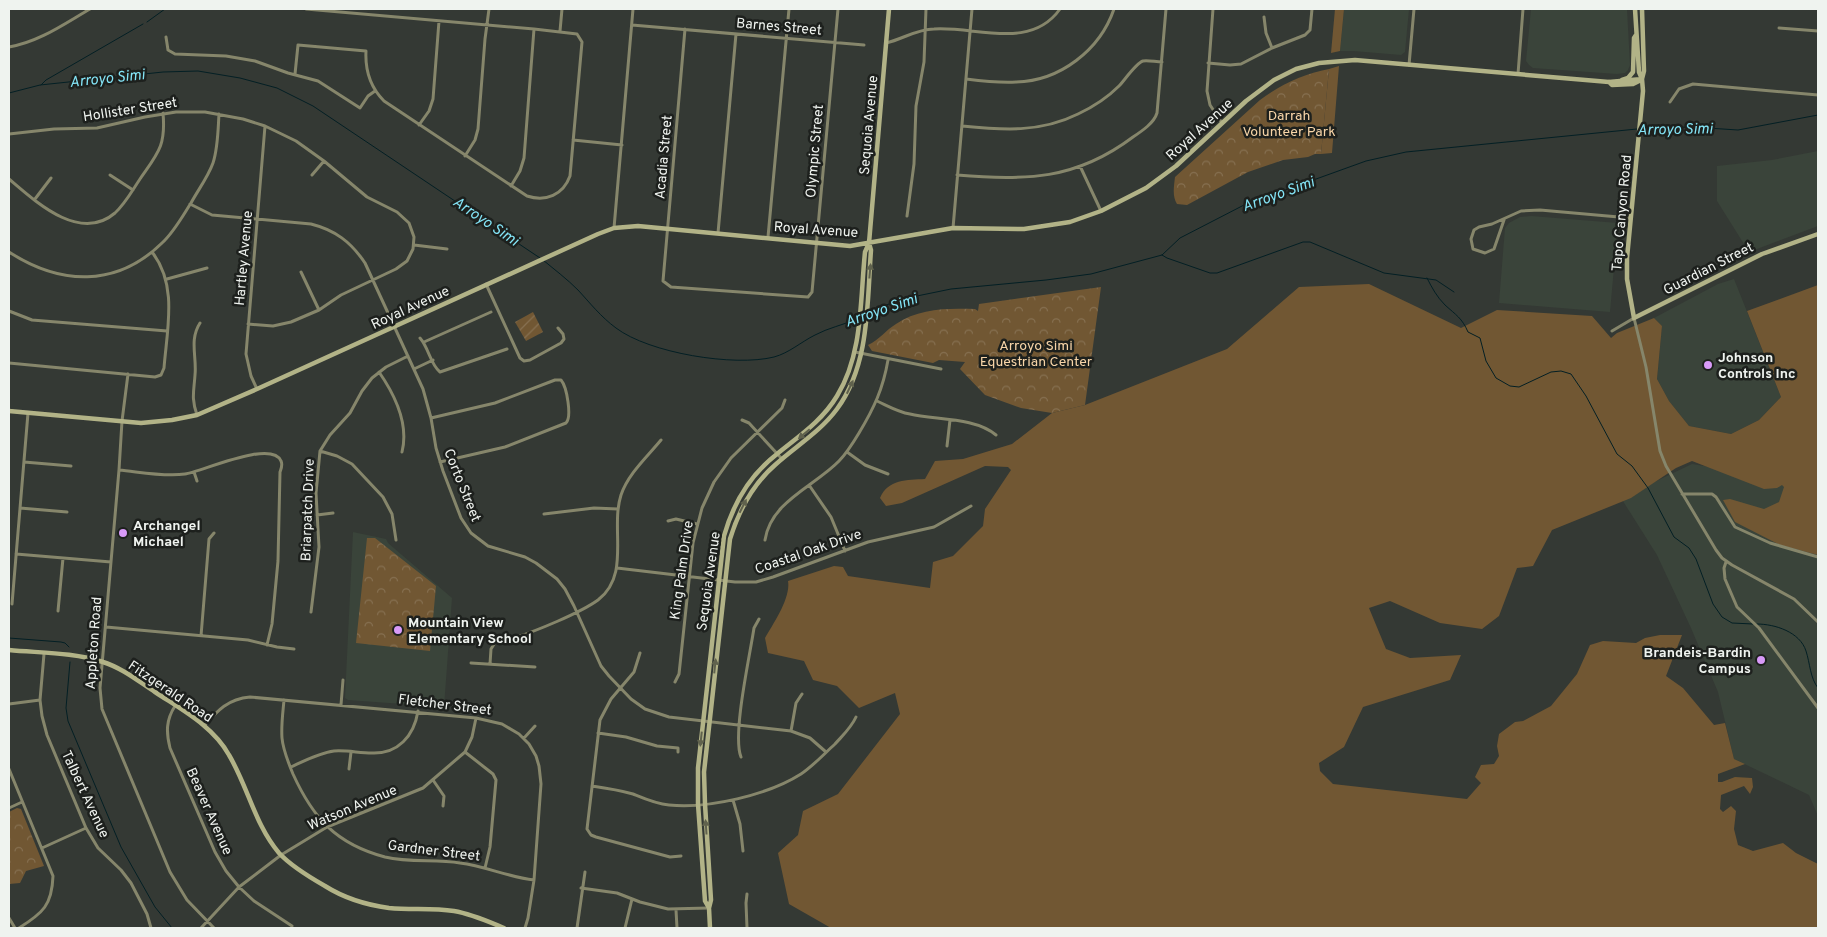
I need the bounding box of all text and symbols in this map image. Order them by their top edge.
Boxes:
street label: Barnes Street [735,15,823,40]
water label: Arroyo Simi [69,66,147,93]
street label: Sequoia Avenue [857,75,882,176]
street label: Hollister Street [82,95,179,126]
street label: Royal Avenue [1163,96,1237,165]
street label: Olympic Street [803,104,828,199]
park label: Darrah Volunteer Park [1242,108,1336,141]
street label: Acadia Street [652,114,677,200]
water label: Arroyo Simi [1637,120,1714,141]
street label: Tapo Canyon Road [1609,154,1636,272]
water label: Arroyo Simi [1240,173,1318,217]
water label: Arroyo Simi [449,193,523,252]
street label: Hartley Avenue [232,210,257,306]
street label: Royal Avenue [773,219,859,242]
street label: Guardian Street [1661,239,1757,299]
one-way arrow [866,262,874,278]
street label: Royal Avenue [369,283,452,334]
water label: Arroyo Simi [843,290,921,333]
park label: Arroyo Simi Equestrian Center [980,338,1093,371]
place label: Johnson Controls Inc [1718,350,1796,383]
marker: Johnson Controls Inc [1702,359,1714,371]
one-way arrow [846,380,854,394]
one-way arrow [798,428,811,439]
street label: Corto Street [439,447,484,525]
street label: Briarpatch Drive [298,458,319,562]
one-way arrow [739,499,747,514]
place label: Archangel Michael [133,518,200,551]
street label: King Palm Drive [667,520,698,621]
street label: Coastal Oak Drive [753,526,864,579]
marker: Archangel Michael [117,527,129,539]
street label: Sequoia Avenue [694,531,725,632]
street label: Appleton Road [83,596,106,690]
place label: Mountain View Elementary School [408,615,532,648]
marker: Mountain View Elementary School [392,624,404,636]
place label: Brandeis-Bardin Campus [1644,645,1751,678]
marker: Brandeis-Bardin Campus [1755,654,1767,666]
one-way arrow [711,657,719,673]
street label: Fitzgerald Road [124,658,216,727]
street label: Fletcher Street [397,691,493,720]
one-way arrow [697,731,705,747]
street label: Talbert Avenue [57,748,112,841]
street label: Beaver Avenue [182,765,235,858]
street label: Watson Avenue [305,782,400,835]
one-way arrow [702,819,710,835]
street label: Gardner Street [387,837,481,866]

